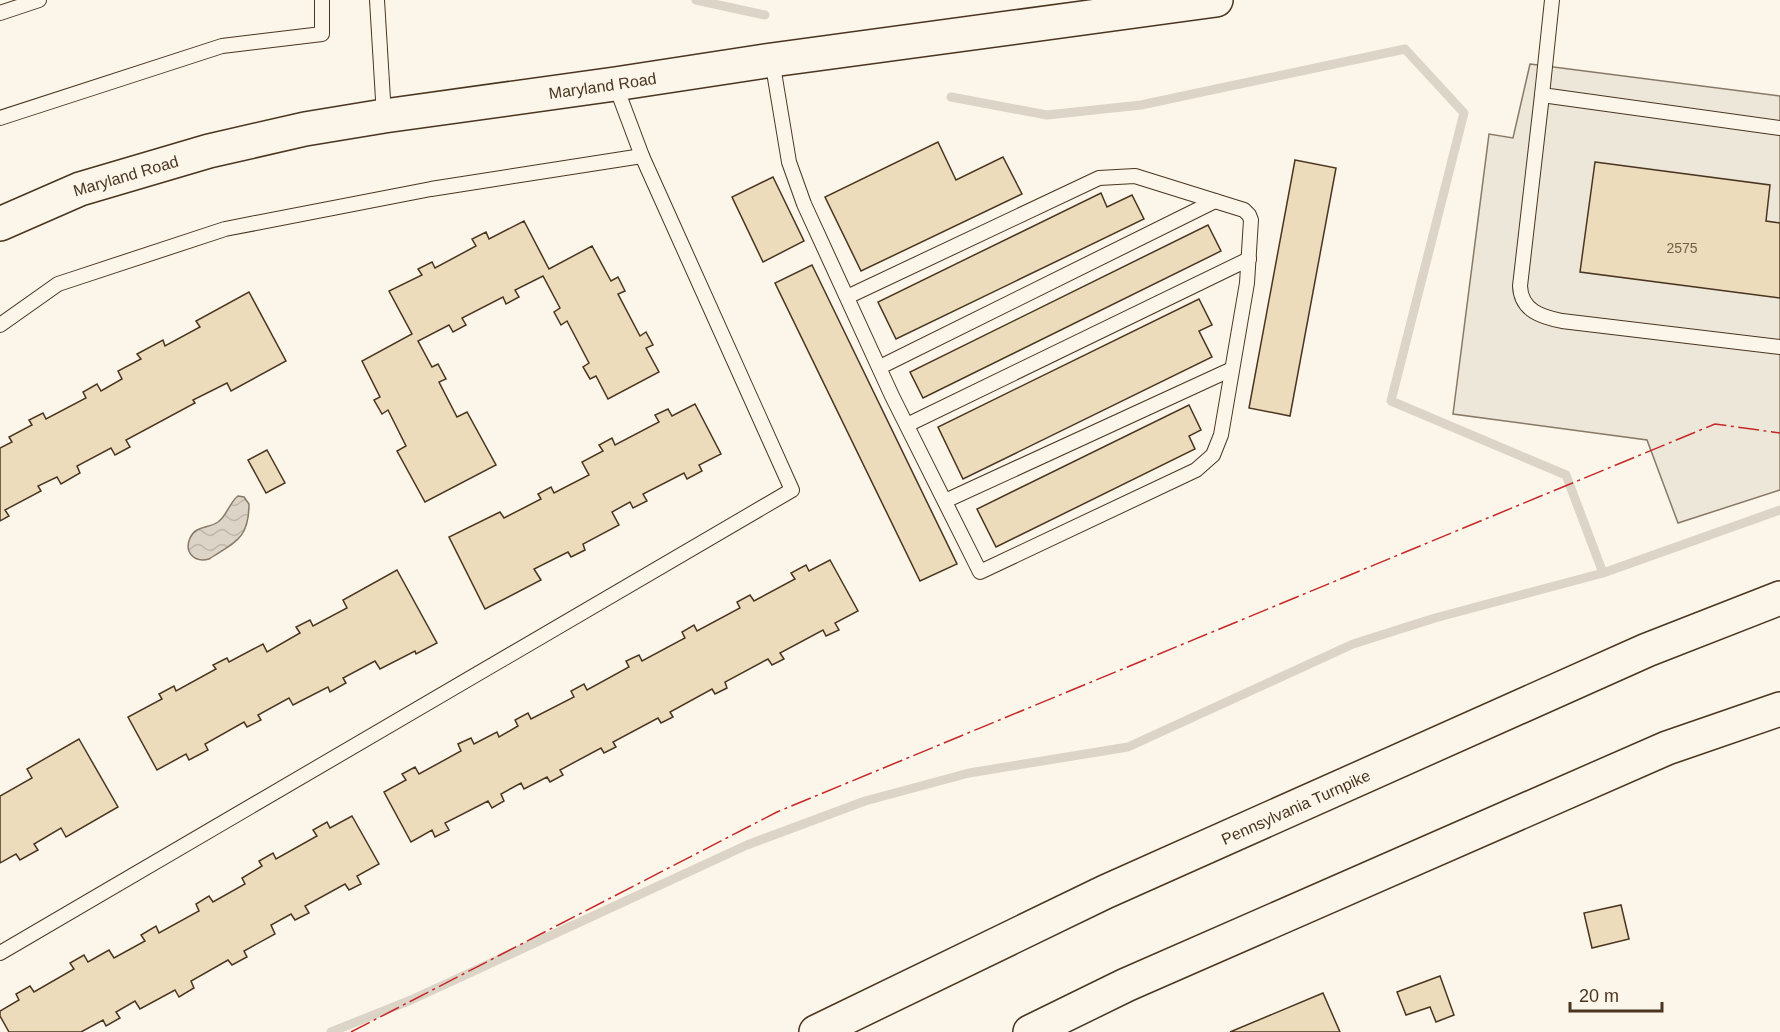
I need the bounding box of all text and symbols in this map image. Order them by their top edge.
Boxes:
street label: Maryland Road [548,69,658,102]
street label: Maryland Road [71,152,180,199]
house number: 2575 [1666,240,1698,256]
street label: Pennsylvania Turnpike [1219,766,1373,847]
scale bar [1570,975,1662,1013]
text: 20 m [1579,986,1619,1006]

